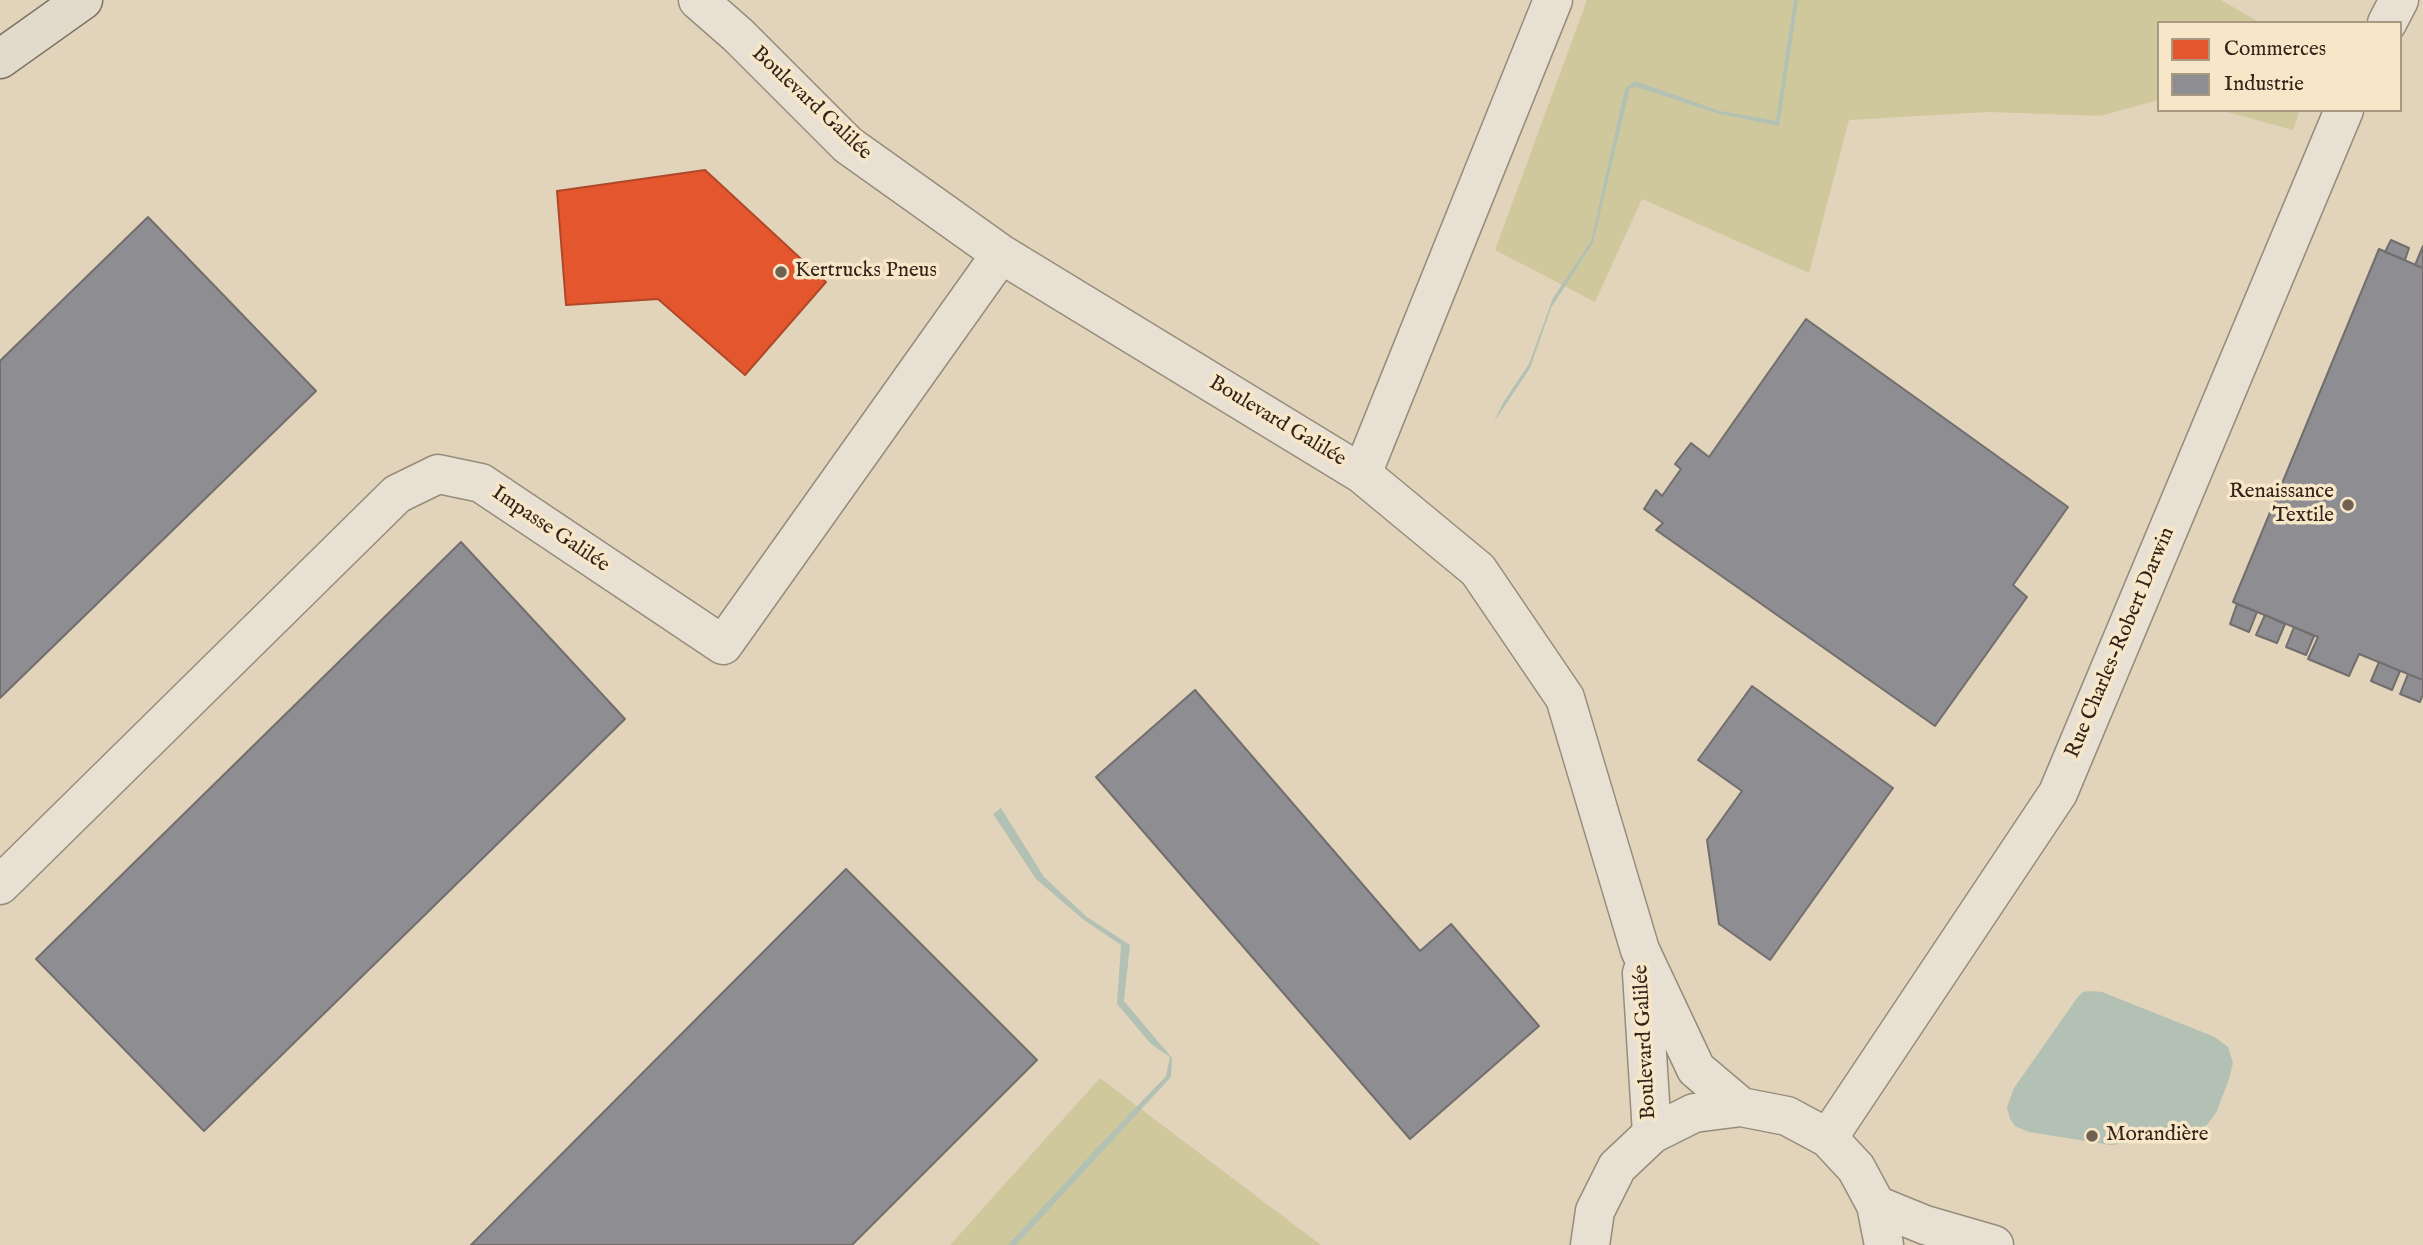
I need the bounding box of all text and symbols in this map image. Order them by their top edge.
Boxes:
legend [2157,21,2402,112]
text: Commerces [2224,36,2326,63]
street label: Boulevard Galilée [746,42,876,166]
text: Industrie [2224,71,2304,98]
place label: Kertrucks Pneus [795,259,937,285]
marker: Kertrucks Pneus [773,264,789,280]
street label: Boulevard Galilée [1204,371,1350,473]
place label: Renaissance Textile [2229,480,2334,530]
street label: Impasse Galilée [486,481,614,579]
marker: Renaissance Textile [2340,497,2356,513]
street label: Rue Charles-Robert Darwin [2061,524,2181,762]
street label: Boulevard Galilée [1629,964,1663,1120]
place label: Morandière [2106,1123,2208,1149]
marker: Morandière [2084,1128,2100,1144]

